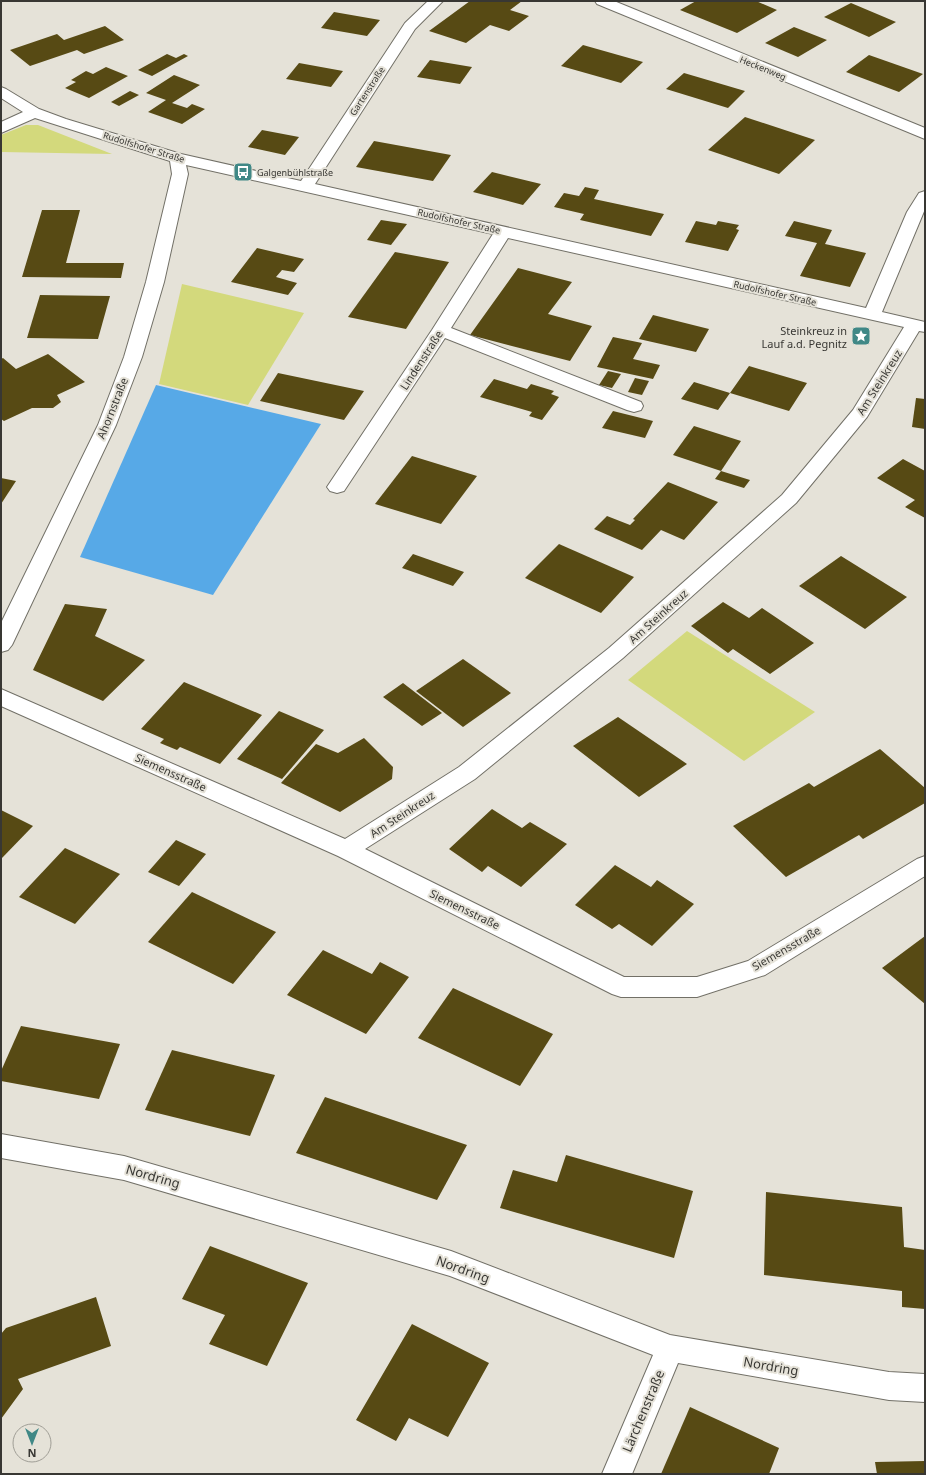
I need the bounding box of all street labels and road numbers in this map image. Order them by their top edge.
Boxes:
street label: Heckenweg [738,53,788,83]
street label: Gartenstraße [346,64,388,118]
street label: Rudolfshofer Straße [102,128,186,166]
street label: Rudolfshofer Straße [416,205,502,237]
street label: Rudolfshofer Straße [732,277,818,309]
street label: Lindenstraße [396,327,446,393]
street label: Am Steinkreuz [853,346,905,418]
street label: Ahornstraße [93,375,131,441]
street label: Am Steinkreuz [625,586,691,646]
street label: Siemensstraße [133,750,209,794]
street label: Am Steinkreuz [367,787,437,841]
street label: Siemensstraße [427,885,503,933]
street label: Siemensstraße [749,922,823,974]
street label: Nordring [124,1160,182,1192]
street label: Nordring [434,1251,492,1287]
street label: Nordring [742,1352,800,1380]
street label: Lärchenstraße [618,1367,668,1455]

